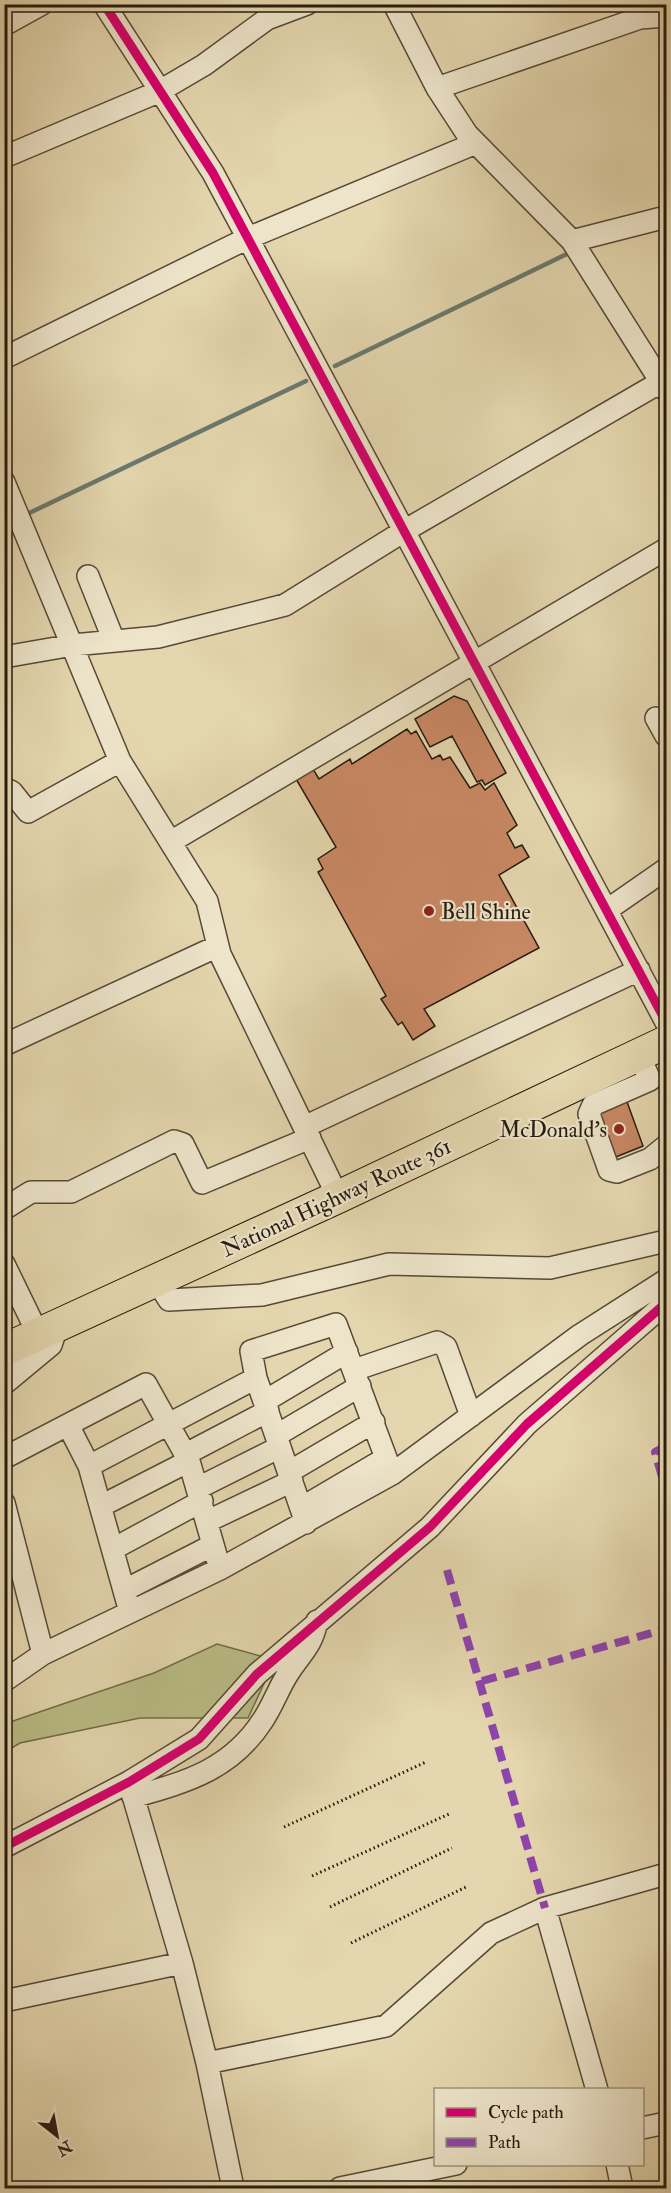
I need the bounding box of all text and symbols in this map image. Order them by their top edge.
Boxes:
place label: Bell Shine [441,898,531,926]
marker: Bell Shine [422,904,436,918]
place label: McDonald's [499,1116,607,1144]
marker: McDonald's [612,1122,626,1136]
street label: National Highway Route 361 [217,1132,456,1264]
legend [434,2088,644,2166]
text: Cycle path [488,2101,564,2124]
north arrow [27,2106,87,2166]
text: Path [488,2131,521,2154]
text: N [52,2135,76,2161]

